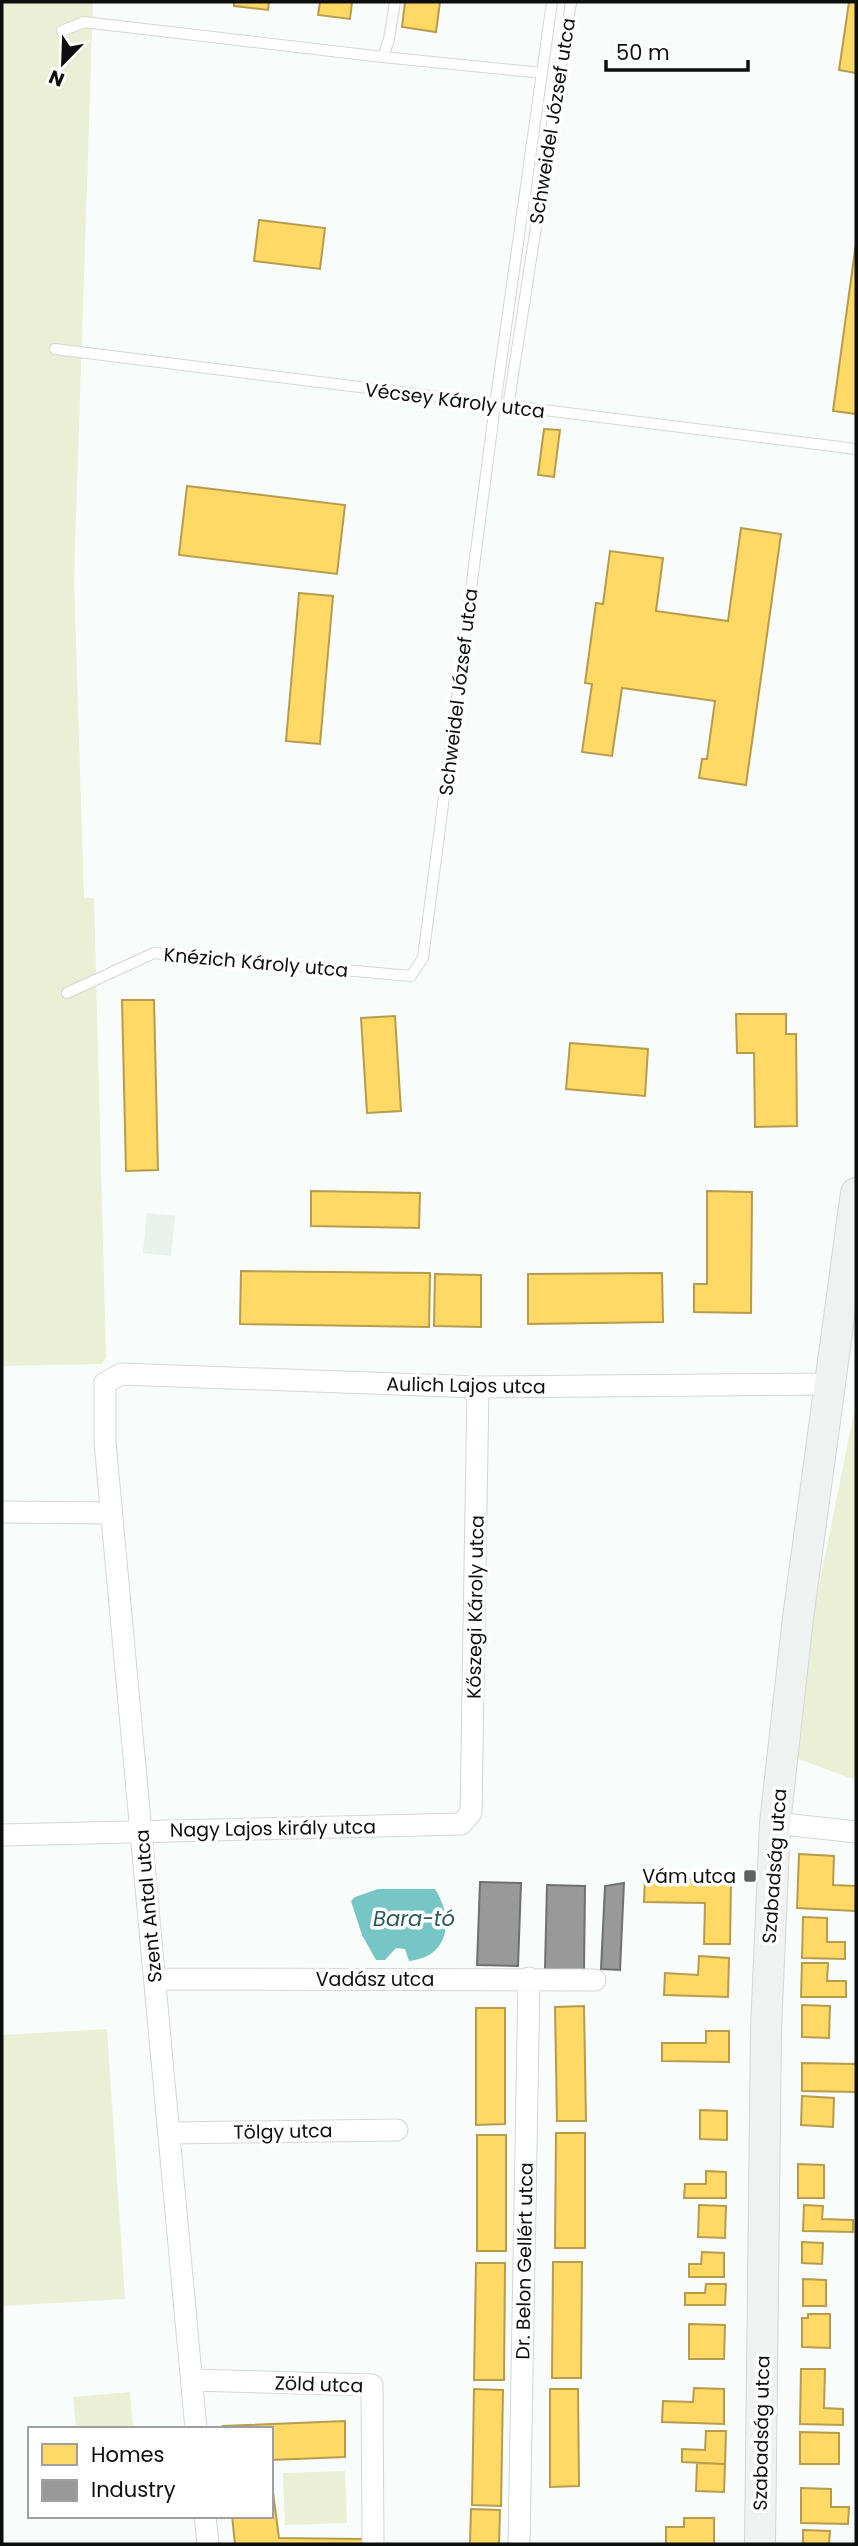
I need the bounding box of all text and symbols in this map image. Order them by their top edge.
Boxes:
street label: Schweidel József utca [523,16,582,226]
north arrow [28,28,98,98]
scale bar [606,28,748,72]
text: 50 m [616,38,670,67]
text: N [45,63,68,93]
street label: Vécsey Károly utca [363,376,546,425]
street label: Schweidel József utca [432,587,485,797]
street label: Knézich Károly utca [163,941,349,984]
street label: Aulich Lajos utca [386,1371,546,1400]
street label: Kőszegi Károly utca [460,1515,491,1699]
street label: Szabadság utca [756,1788,793,1944]
street label: Nagy Lajos király utca [170,1813,376,1844]
street label: Szent Antal utca [128,1828,169,1984]
place label: Vám utca [642,1863,736,1890]
marker: Vám utca [742,1868,758,1884]
water label: Bara-tó [373,1904,455,1933]
street label: Vadász utca [316,1966,434,1993]
street label: Tölgy utca [233,2117,333,2146]
street label: Dr. Belon Gellért utca [509,2162,540,2360]
street label: Szabadság utca [747,2355,776,2511]
street label: Zöld utca [274,2369,364,2400]
legend [28,2427,273,2518]
text: Homes [91,2440,165,2469]
text: Industry [91,2475,176,2504]

